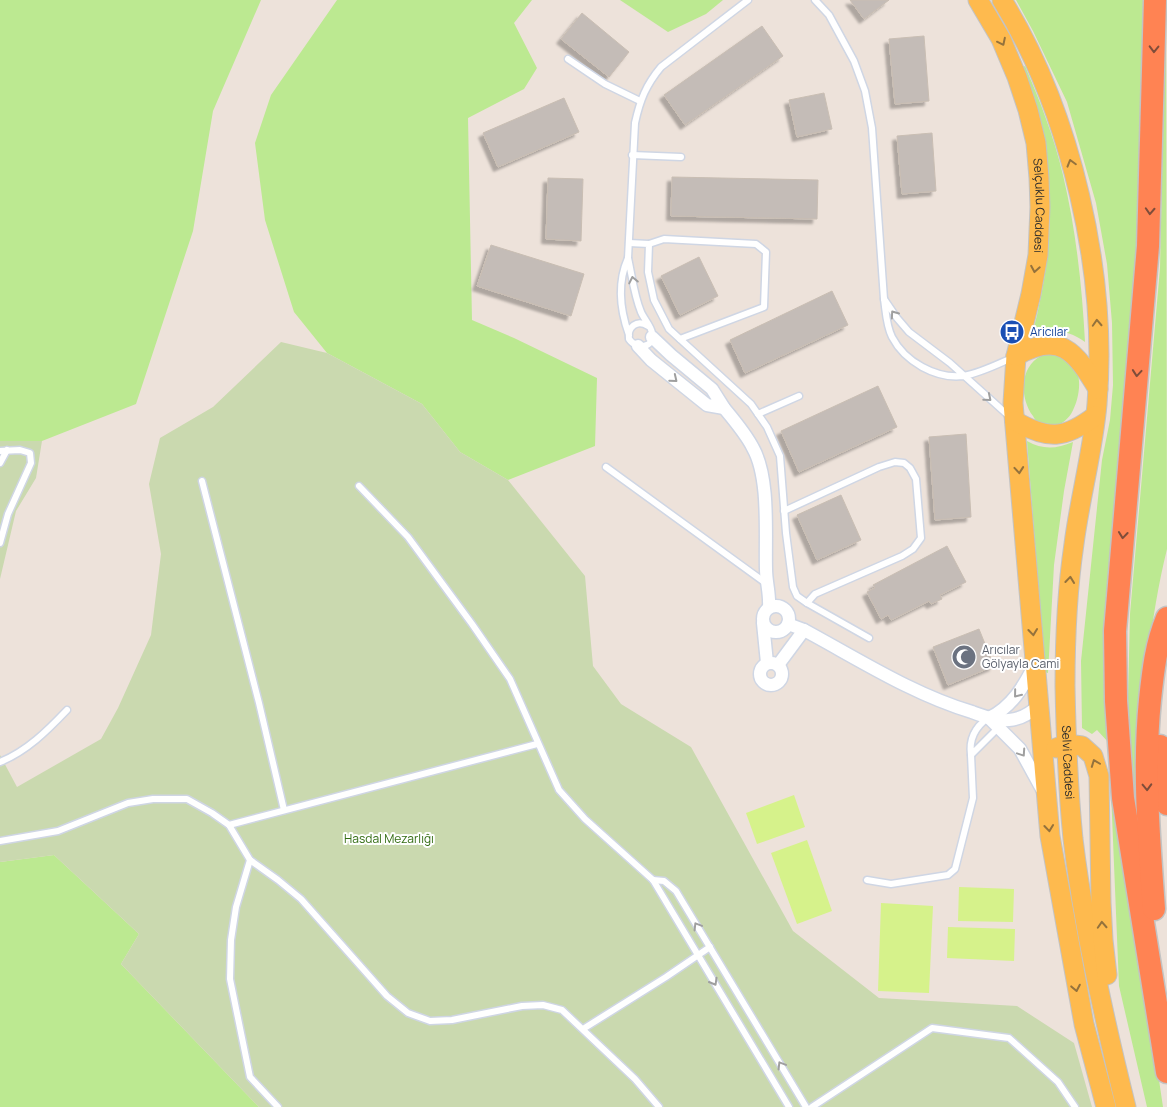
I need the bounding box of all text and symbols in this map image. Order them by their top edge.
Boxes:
one-way arrow [996,37,1006,46]
one-way arrow [1149,45,1159,53]
street label: Selçuklu Caddesi [1029,157,1049,253]
one-way arrow [1066,159,1076,167]
one-way arrow [1145,207,1156,215]
one-way arrow [1031,264,1041,273]
one-way arrow [628,275,639,284]
one-way arrow [891,310,900,320]
bus stop icon: Aricılar [999,319,1025,345]
one-way arrow [1091,319,1102,327]
place label: Aricılar [1030,323,1068,340]
one-way arrow [1131,369,1142,377]
one-way arrow [668,374,677,382]
one-way arrow [983,393,992,402]
one-way arrow [1013,466,1024,474]
one-way arrow [1118,531,1129,539]
one-way arrow [1065,576,1076,584]
one-way arrow [1027,628,1038,636]
place label: Arıcılar Gölyayla Cami [982,641,1059,672]
mosque icon: Arıcılar Gölyayla Cami [951,644,977,670]
one-way arrow [1013,689,1022,698]
street label: Selvi Caddesi [1058,725,1079,800]
one-way arrow [1016,747,1025,757]
one-way arrow [1091,760,1101,768]
one-way arrow [1142,783,1153,791]
one-way arrow [1043,824,1054,832]
park label: Hasdal Mezarlığı [344,830,434,847]
one-way arrow [1097,921,1108,929]
one-way arrow [694,922,704,931]
one-way arrow [708,977,718,986]
one-way arrow [1071,984,1081,992]
one-way arrow [777,1062,787,1071]

